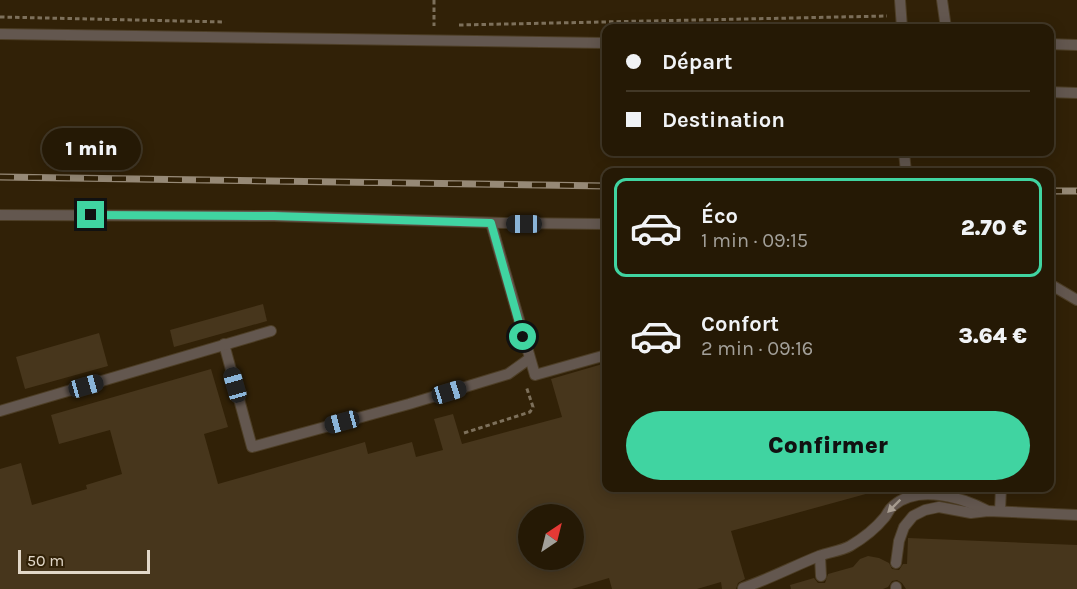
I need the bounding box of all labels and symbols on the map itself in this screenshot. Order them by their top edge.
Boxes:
callout: 1 min [42,128,140,170]
route end [77,201,104,228]
car [506,215,542,233]
route start [509,323,536,350]
car [221,365,249,405]
car [66,372,106,400]
car [429,378,469,406]
car [322,409,362,435]
one-way arrow [887,499,901,514]
north arrow [518,504,584,570]
scale bar [18,547,150,574]

